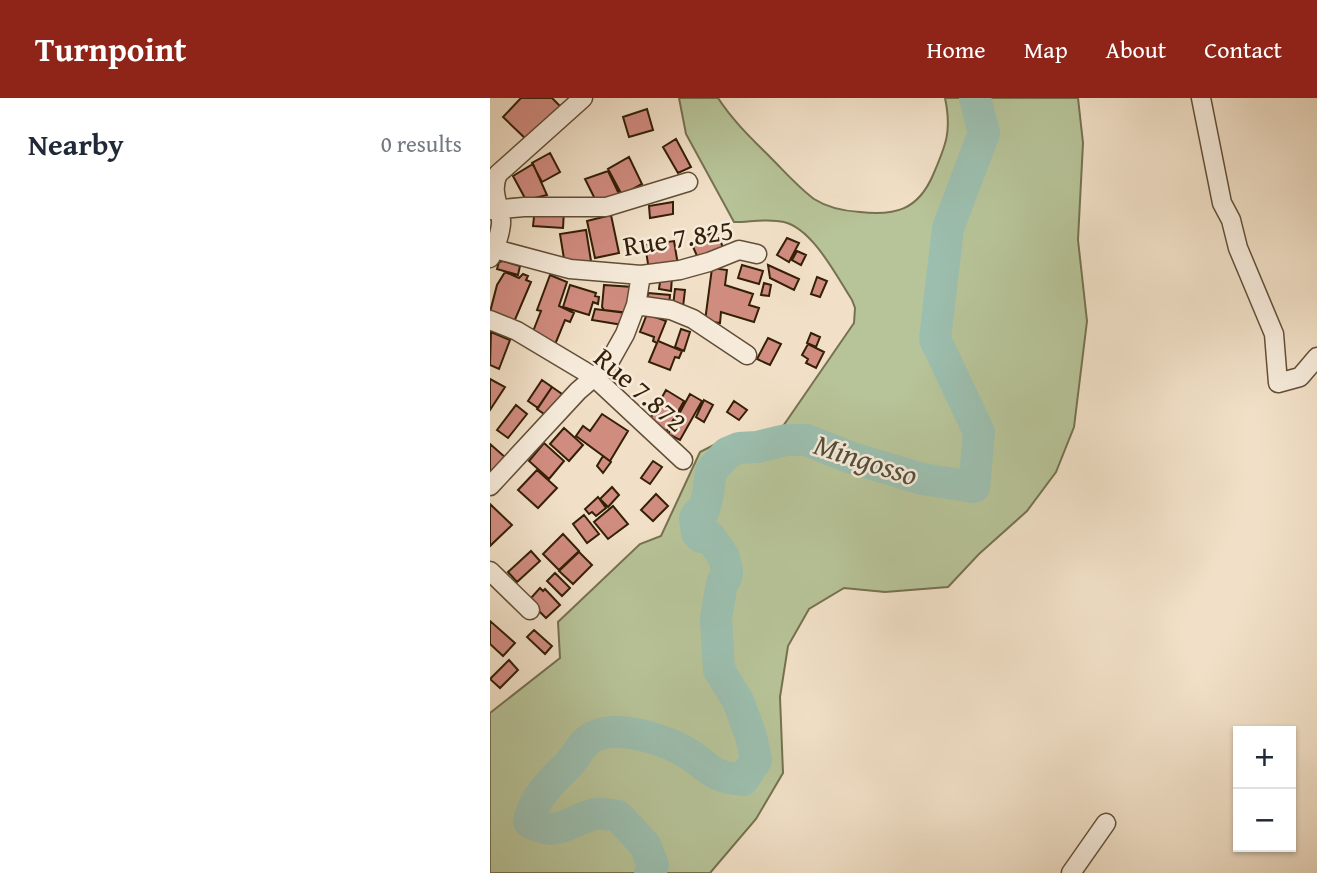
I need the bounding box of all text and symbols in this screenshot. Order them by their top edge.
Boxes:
text: Turnpoint [35,25,187,73]
text: Home [927,32,986,67]
text: Map [1024,32,1068,67]
text: About [1106,32,1166,67]
text: Contact [1204,32,1282,67]
text: Nearby [28,122,124,166]
text: 0 results [381,127,462,160]
street label: Rue 7.825 [620,208,736,266]
street label: Rue 7.872 [586,337,696,441]
water label: Mingosso [809,422,923,496]
map controls [1233,726,1296,852]
button: + [1233,726,1296,789]
button: − [1233,789,1296,852]

